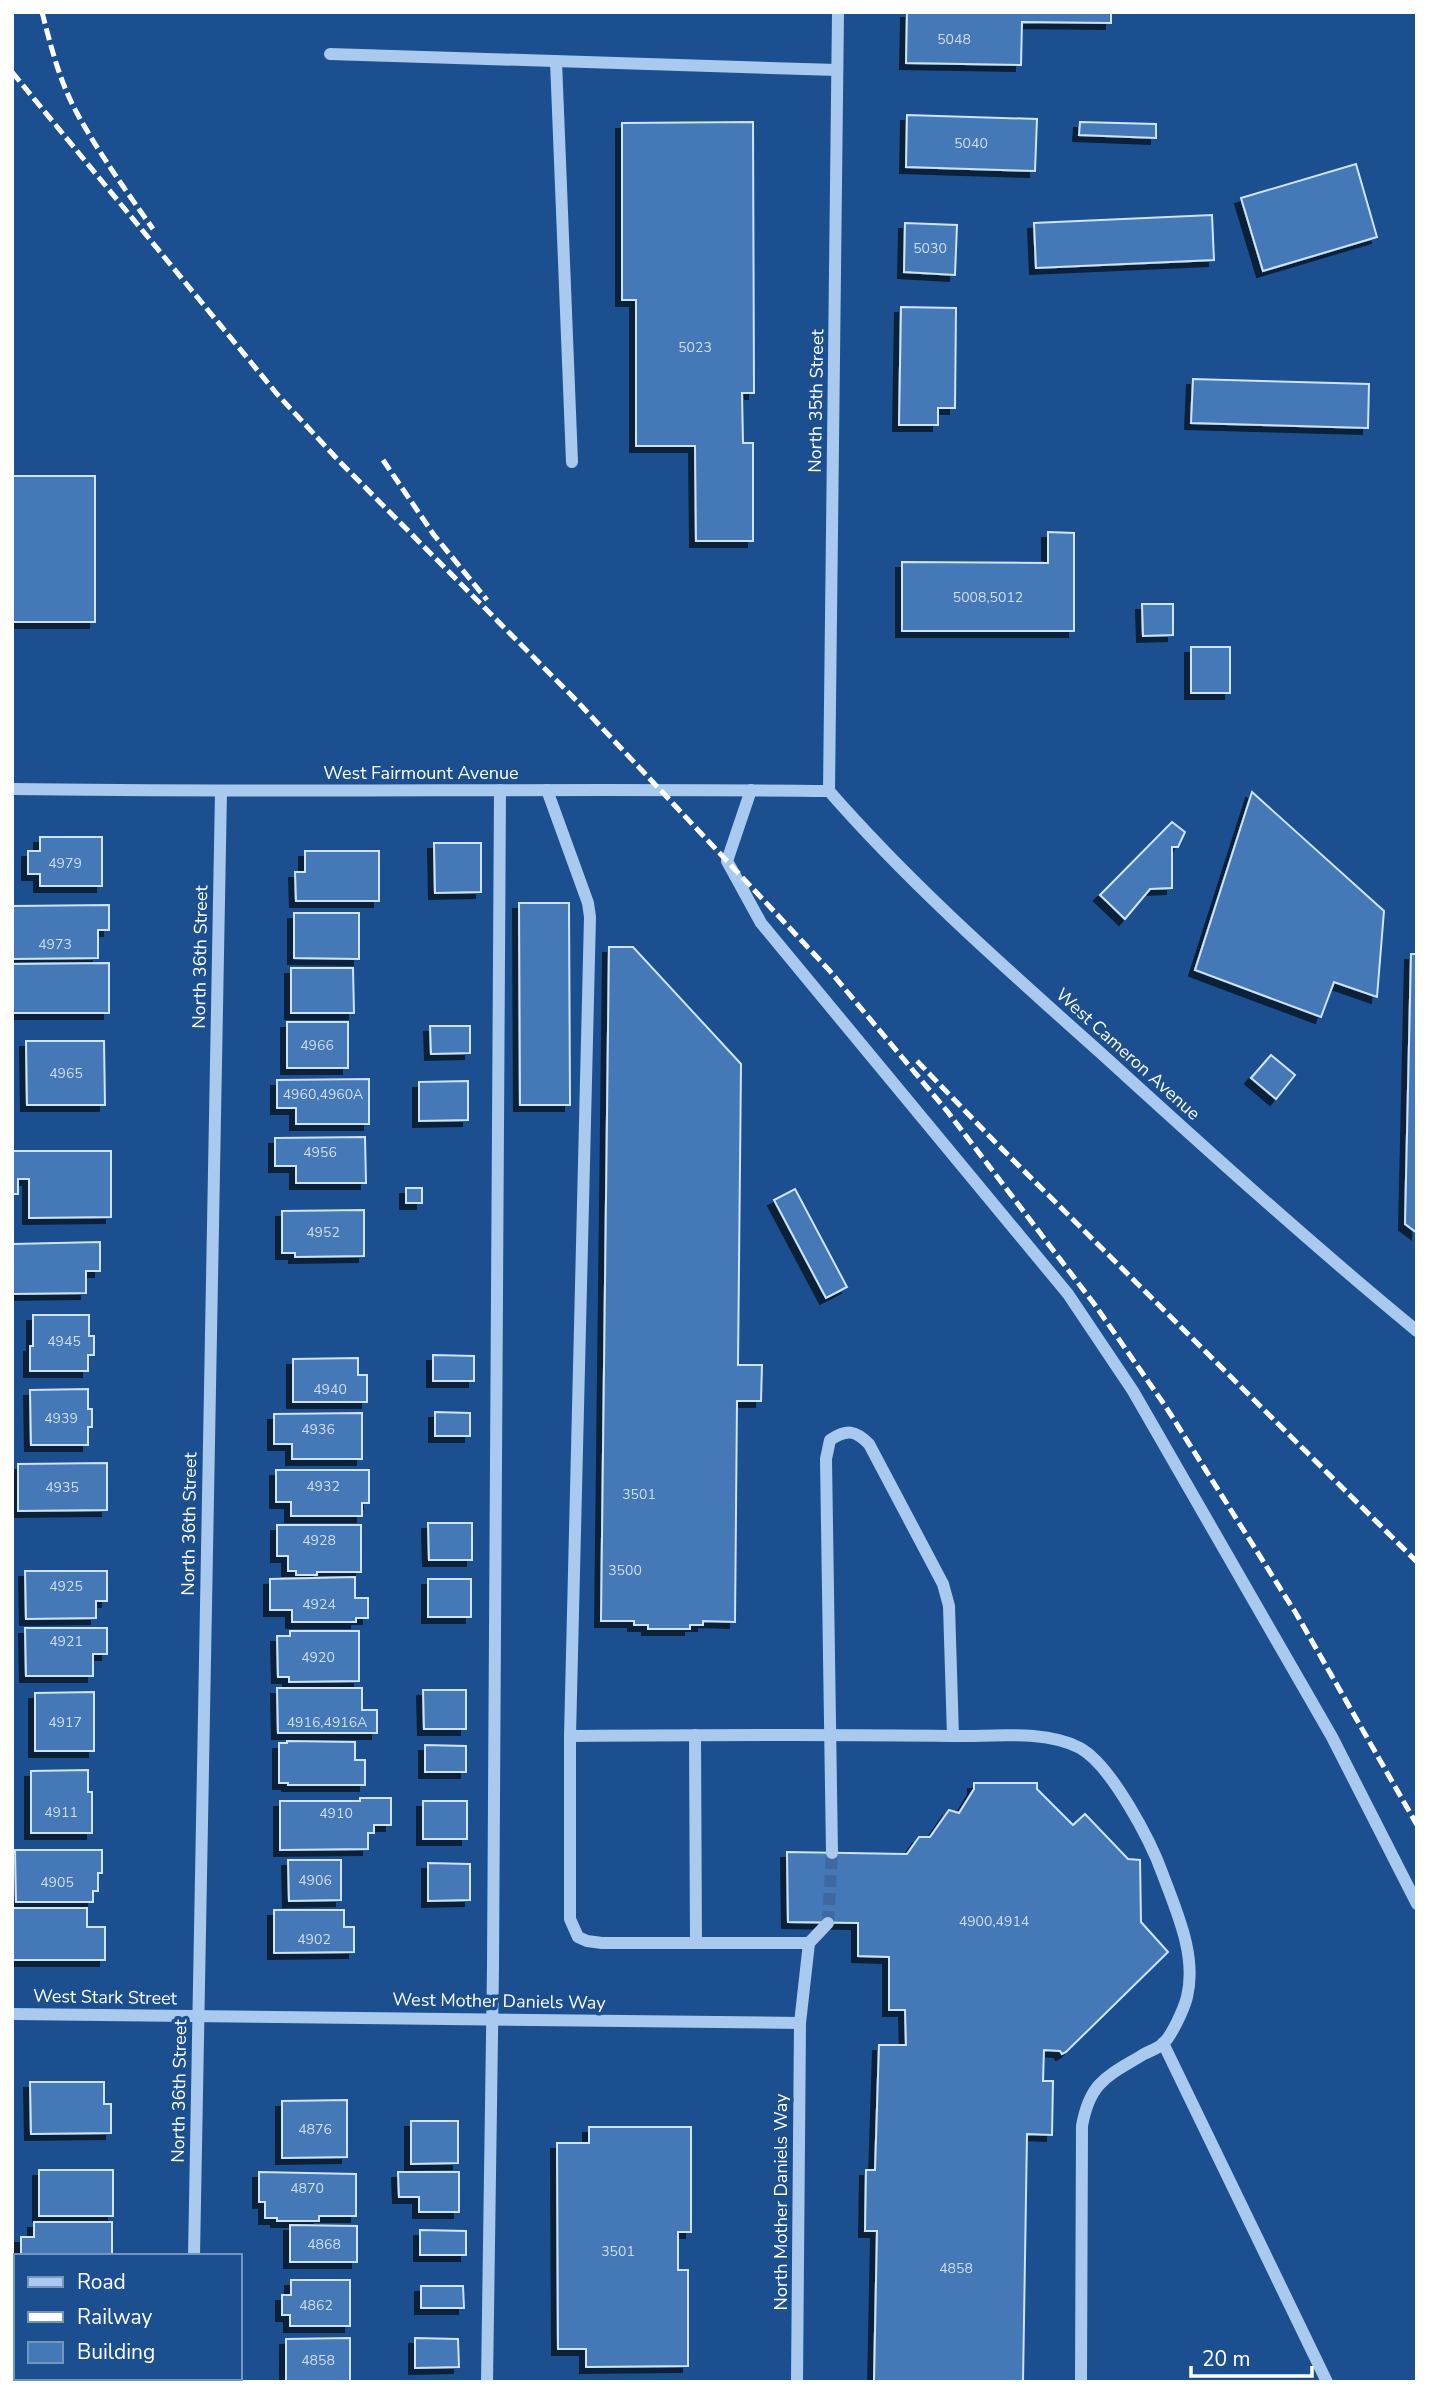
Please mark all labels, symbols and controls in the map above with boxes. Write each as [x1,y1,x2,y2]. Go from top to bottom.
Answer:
house number: 5048 [937,30,971,49]
house number: 5040 [954,134,988,153]
house number: 5030 [913,239,947,258]
street label: North 35th Street [803,328,829,473]
house number: 5023 [678,338,712,357]
house number: 5008,5012 [953,588,1023,607]
street label: West Fairmount Avenue [323,761,519,785]
house number: 4979 [48,854,82,873]
street label: North 36th Street [187,884,213,1029]
house number: 4973 [38,935,72,954]
street label: West Cameron Avenue [1051,983,1205,1125]
house number: 4966 [300,1036,334,1055]
house number: 4965 [49,1064,83,1083]
house number: 4960,4960A [283,1085,363,1104]
house number: 4956 [303,1143,337,1162]
house number: 4952 [306,1223,340,1242]
house number: 4945 [47,1332,81,1351]
house number: 4940 [313,1380,347,1399]
house number: 4939 [44,1409,78,1428]
house number: 4936 [301,1420,335,1439]
street label: North 36th Street [176,1451,202,1596]
house number: 4932 [306,1477,340,1496]
house number: 4935 [45,1478,79,1497]
house number: 3501 [622,1485,656,1504]
house number: 4928 [302,1531,336,1550]
house number: 3500 [608,1561,642,1580]
house number: 4925 [49,1577,83,1596]
house number: 4924 [302,1595,336,1614]
house number: 4921 [49,1632,83,1651]
house number: 4920 [301,1648,335,1667]
house number: 4917 [48,1713,82,1732]
house number: 4916,4916A [287,1713,367,1732]
house number: 4911 [44,1803,78,1822]
house number: 4910 [319,1804,353,1823]
house number: 4906 [298,1871,332,1890]
house number: 4905 [40,1873,74,1892]
house number: 4900,4914 [959,1912,1029,1931]
house number: 4902 [297,1930,331,1949]
street label: West Stark Street [33,1984,178,2010]
street label: West Mother Daniels Way [392,1987,607,2015]
street label: North 36th Street [166,2018,192,2163]
street label: North Mother Daniels Way [769,2093,793,2310]
house number: 4876 [298,2120,332,2139]
house number: 4870 [290,2179,324,2198]
house number: 4868 [307,2235,341,2254]
house number: 3501 [601,2242,635,2261]
legend [14,2254,242,2380]
house number: 4858 [939,2259,973,2278]
text: Road [77,2268,126,2296]
house number: 4862 [299,2296,333,2315]
text: Railway [77,2303,152,2331]
scale bar [1191,2334,1312,2378]
text: Building [77,2338,155,2366]
text: 20 m [1202,2345,1251,2373]
house number: 4858 [301,2351,335,2370]

